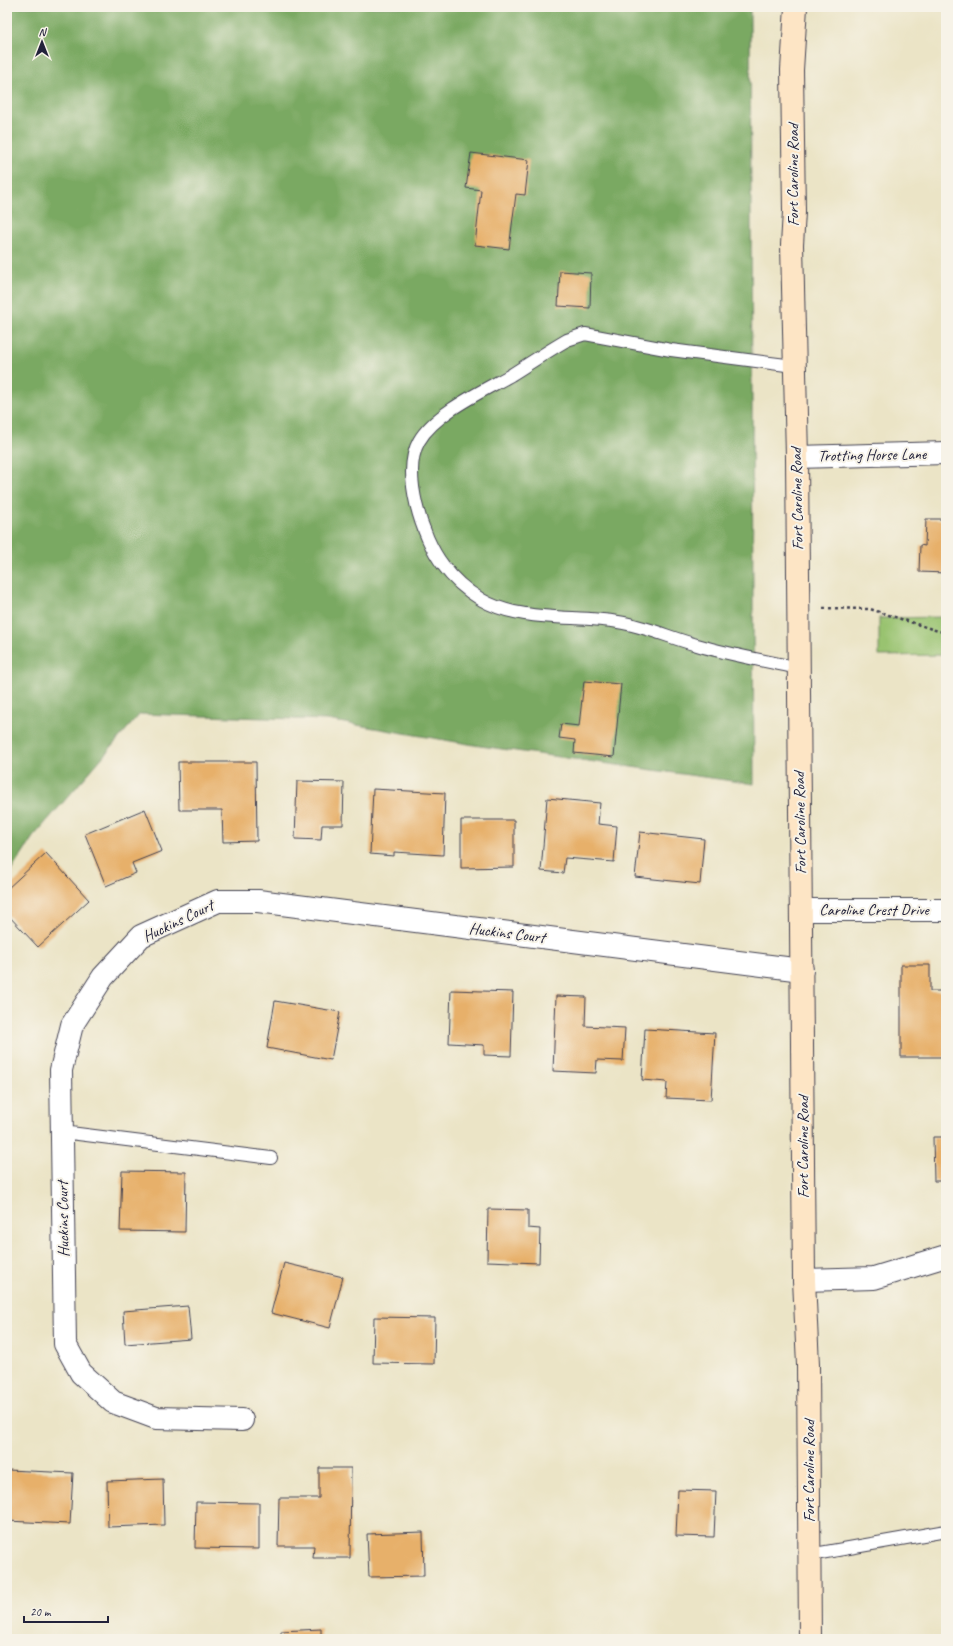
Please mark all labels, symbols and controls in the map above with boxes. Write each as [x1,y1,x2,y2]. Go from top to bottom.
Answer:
north arrow [22,22,62,62]
text: N [39,25,48,39]
street label: Fort Caroline Road [783,121,803,226]
street label: Trotting Horse Lane [818,444,928,466]
street label: Fort Caroline Road [786,445,808,550]
street label: Fort Caroline Road [789,769,811,874]
street label: Huckins Court [139,894,219,947]
street label: Caroline Crest Drive [819,900,931,920]
street label: Huckins Court [468,918,549,948]
street label: Fort Caroline Road [793,1093,813,1198]
street label: Huckins Court [52,1178,74,1257]
street label: Fort Caroline Road [799,1417,819,1522]
scale bar [24,1598,108,1624]
text: 20 m [30,1604,52,1620]

